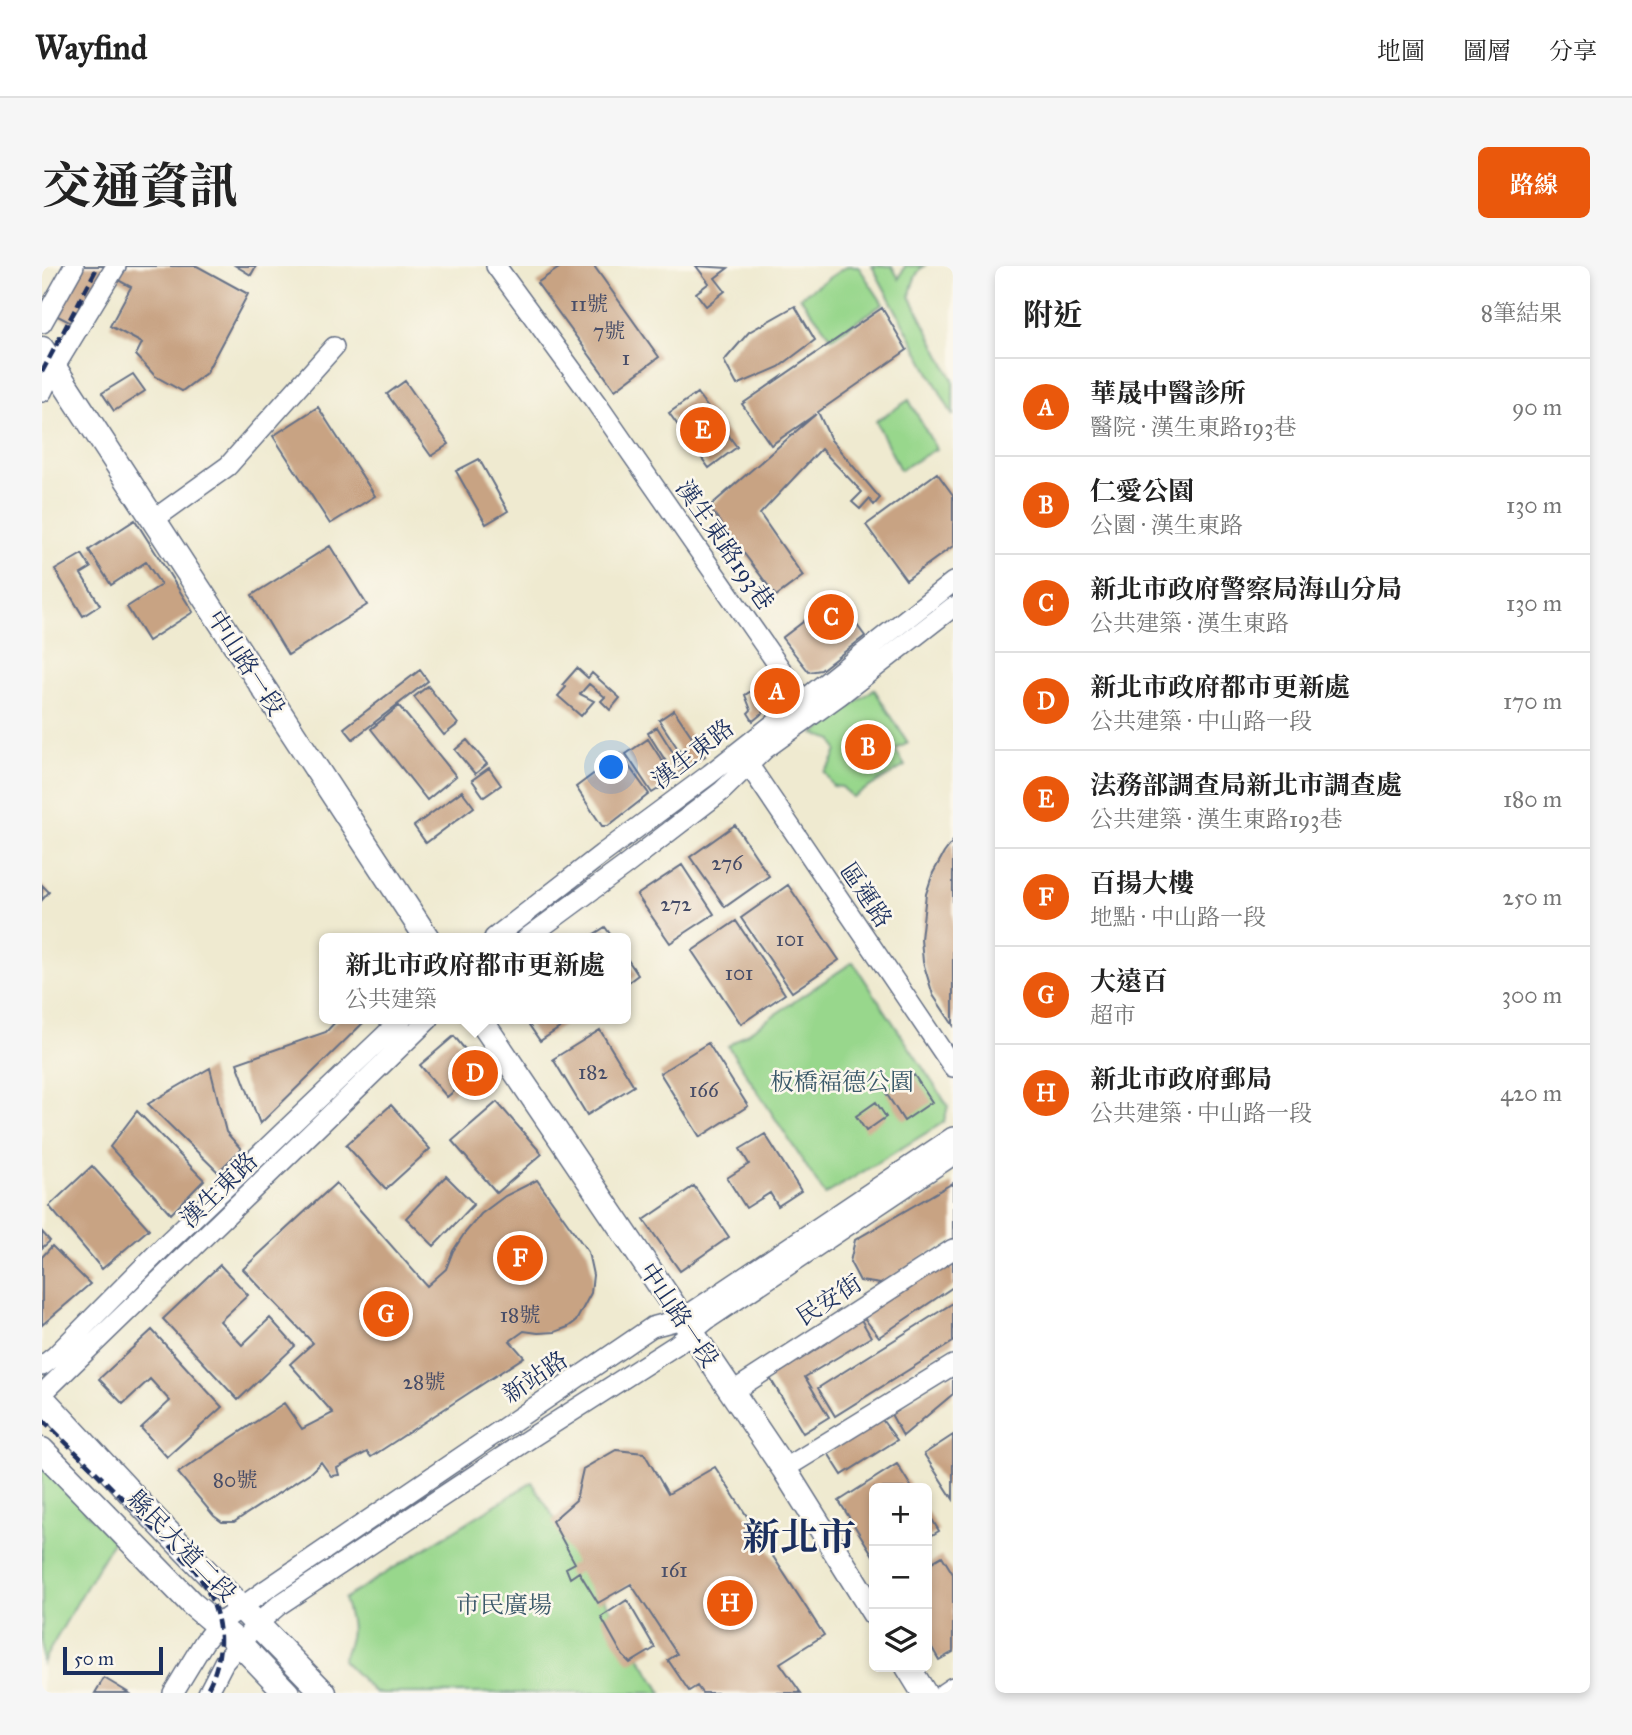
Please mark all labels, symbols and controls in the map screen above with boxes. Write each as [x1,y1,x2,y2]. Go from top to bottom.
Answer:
text: Wayfind [35,28,147,68]
text: 地圖 [1377,36,1425,66]
text: 圖層 [1463,36,1511,66]
text: 分享 [1549,36,1597,66]
button: 路線 [1478,147,1590,218]
text: 交通資訊 [42,157,238,216]
house number: 11號 [570,291,608,317]
text: 附近 [1023,297,1083,333]
text: 8筆結果 [1481,299,1562,327]
house number: 7號 [593,318,625,344]
house number: 1 [622,345,630,371]
text: 華晟中醫診所 [1090,377,1246,409]
text: A [1038,393,1054,421]
text: 90 m [1512,393,1562,421]
pin: E [680,404,726,456]
text: 醫院 · 漢生東路193巷 [1090,413,1296,441]
street label: 漢生東路193巷 [669,474,781,616]
text: 仁愛公園 [1090,475,1194,507]
text: B [1038,491,1054,519]
text: 130 m [1506,491,1562,519]
text: 公園 · 漢生東路 [1090,511,1243,539]
text: 新北市政府警察局海山分局 [1090,573,1402,605]
text: C [1038,589,1054,617]
text: 130 m [1506,589,1562,617]
pin: C [808,591,854,643]
street label: 中山路一段 [201,605,291,721]
text: 公共建築 · 漢生東路 [1090,609,1289,637]
pin: A [754,665,800,717]
text: 新北市政府都市更新處 [1090,671,1350,703]
text: D [1037,687,1055,715]
text: 170 m [1503,687,1562,715]
text: 公共建築 · 中山路一段 [1090,707,1312,735]
street label: 漢生東路 [646,713,740,795]
pin: B [845,721,891,773]
your location [594,750,628,784]
text: 法務部調查局新北市調查處 [1090,769,1402,801]
text: E [1038,785,1054,813]
text: 180 m [1503,785,1562,813]
text: 公共建築 · 漢生東路193巷 [1090,805,1342,833]
house number: 276 [711,850,744,876]
street label: 區運路 [833,857,899,933]
text: 百揚大樓 [1090,867,1194,899]
text: F [1038,883,1054,911]
text: 250 m [1502,883,1562,911]
house number: 272 [660,891,692,917]
text: 地點 · 中山路一段 [1090,903,1266,931]
house number: 101 [776,926,804,952]
popup [319,933,631,1024]
text: 新北市政府都市更新處 [345,949,605,981]
house number: 101 [725,960,753,986]
text: 大遠百 [1090,965,1168,997]
text: G [1038,981,1054,1009]
text: 300 m [1502,981,1562,1009]
text: 公共建築 [345,985,437,1013]
text: 超市 [1090,1001,1136,1029]
pin: D [452,1047,498,1099]
house number: 182 [578,1059,609,1085]
text: 新北市政府郵局 [1090,1063,1272,1095]
park label: 板橋福德公園 [770,1067,914,1097]
house number: 166 [689,1077,720,1103]
text: H [1036,1079,1056,1107]
text: 420 m [1500,1079,1562,1107]
text: 公共建築 · 中山路一段 [1090,1099,1312,1127]
street label: 漢生東路 [174,1146,264,1234]
pin: F [497,1232,543,1284]
street label: 中山路一段 [633,1257,725,1373]
street label: 民安街 [791,1268,867,1332]
pin: G [363,1288,409,1340]
house number: 18號 [500,1302,540,1328]
street label: 新站路 [497,1344,573,1410]
house number: 28號 [403,1369,445,1395]
house number: 80號 [213,1467,257,1493]
map controls [869,1483,932,1672]
button: + [869,1483,932,1546]
street label: 縣民大道二段 [121,1484,243,1608]
district label: 新北市 [742,1514,856,1560]
button: − [869,1546,932,1609]
house number: 161 [660,1557,688,1583]
pin: H [707,1577,753,1629]
park label: 市民廣場 [456,1590,552,1620]
button: layers [869,1609,932,1672]
scale bar [63,1644,163,1676]
text: 50 m [74,1647,114,1670]

